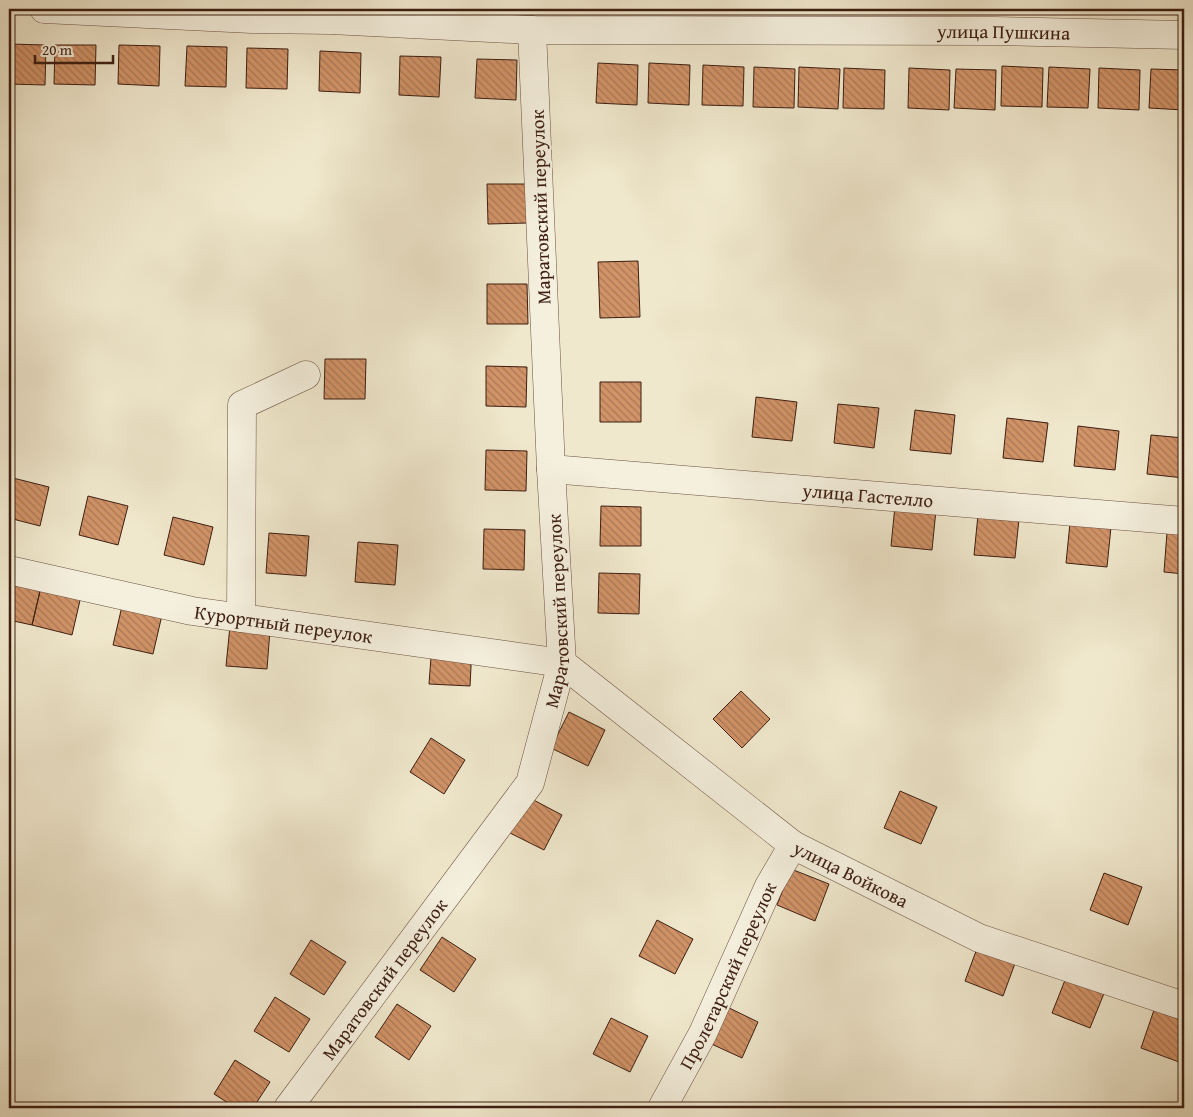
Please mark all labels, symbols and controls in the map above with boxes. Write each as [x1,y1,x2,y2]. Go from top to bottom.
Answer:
street label: улица Пушкина [936,17,1070,47]
scale bar [35,32,112,64]
text: 20 m [42,39,73,60]
street label: Маратовский переулок [523,109,557,305]
street label: улица Гастелло [801,476,934,514]
street label: Маратовский переулок [537,513,576,711]
street label: Курортный переулок [193,598,374,650]
street label: улица Войкова [788,833,913,914]
street label: Пролетарский переулок [672,877,783,1074]
street label: Маратовский переулок [315,892,454,1066]

